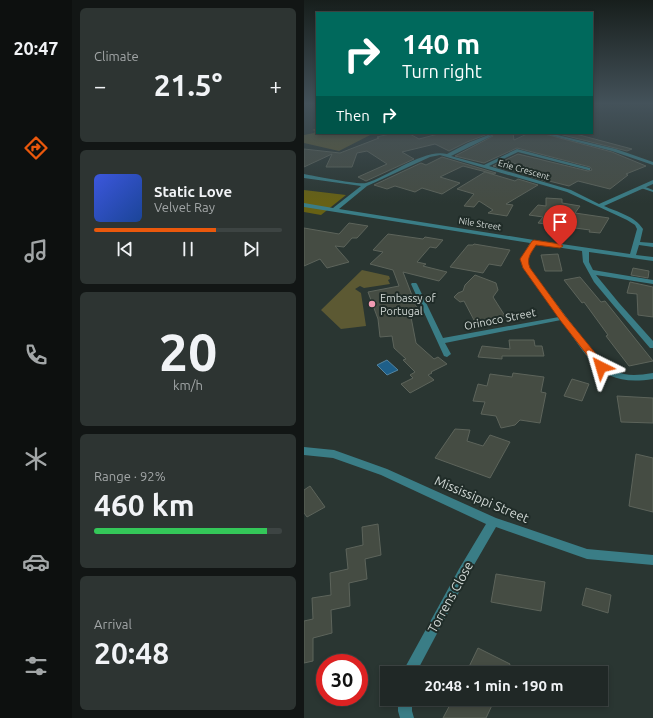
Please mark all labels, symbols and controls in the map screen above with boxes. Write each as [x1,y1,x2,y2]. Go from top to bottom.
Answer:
icon: right [336,28,388,80]
text: 140 m [402,28,480,59]
text: 20:47 [13,38,59,58]
text: Climate [94,49,139,63]
text: Turn right [402,61,482,81]
text: 21.5° [154,68,222,102]
text: − [94,73,106,98]
text: + [270,73,282,98]
icon: right [378,104,400,126]
text: Then [336,107,370,124]
icon: directions [22,134,50,162]
street label: Erie Crescent [497,158,551,182]
text: Static Love [154,183,232,200]
text: Velvet Ray [154,200,215,214]
pin [543,205,577,246]
icon: arrive [549,211,571,233]
street label: Nile Street [458,216,503,232]
icon: music [22,237,50,265]
icon: previous [114,238,136,260]
icon: pause [177,238,199,260]
icon: next [240,238,262,260]
place label: Embassy of Portugal [380,292,437,317]
marker: Embassy of Portugal [367,299,377,309]
street label: Orinoco Street [463,306,538,332]
text: 20 [159,323,217,381]
icon: phone [22,341,50,369]
position arrow [580,346,622,388]
text: km/h [173,378,203,392]
icon: climate [22,445,50,473]
text: Range · 92% [94,469,166,483]
street label: Mississippi Street [433,473,531,525]
text: 460 km [94,488,195,522]
icon: car [22,548,50,576]
street label: Torrens Close [425,559,475,635]
text: Arrival [94,617,132,631]
text: 20:48 [94,636,169,670]
icon: filters [22,652,50,680]
speed limit sign: 30 [316,654,368,706]
text: 20:48 · 1 min · 190 m [425,677,563,694]

